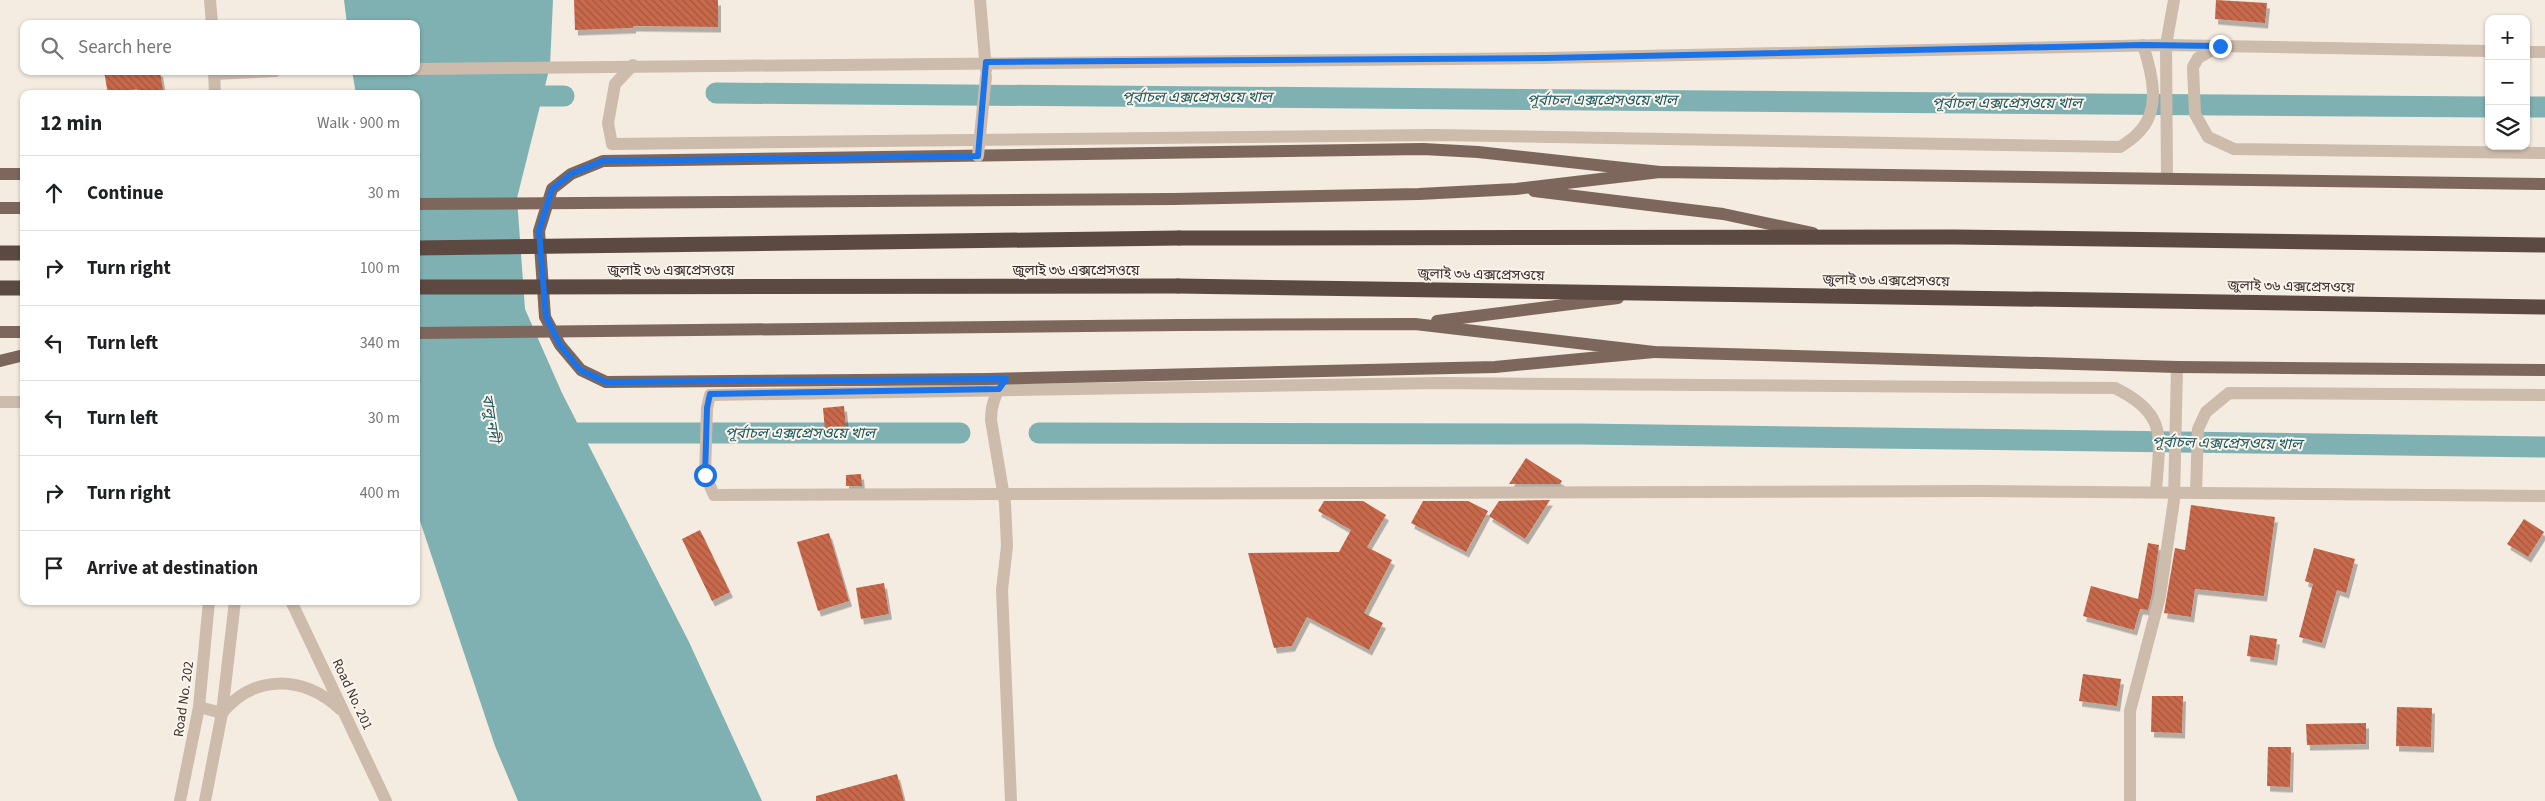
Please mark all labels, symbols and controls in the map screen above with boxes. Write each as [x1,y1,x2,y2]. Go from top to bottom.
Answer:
map controls [2485,15,2530,150]
button: + [2485,15,2530,60]
search box [20,20,420,75]
icon: search [38,34,66,62]
text: Search here [78,34,172,61]
route end [2209,35,2232,58]
button: − [2485,60,2530,105]
water label: পূর্বাচল এক্সপ্রেসওয়ে খাল [1122,87,1275,108]
water label: পূর্বাচল এক্সপ্রেসওয়ে খাল [1527,90,1680,111]
water label: পূর্বাচল এক্সপ্রেসওয়ে খাল [1932,93,2085,114]
button: layers [2485,105,2530,150]
text: 12 min [40,108,102,138]
text: Walk · 900 m [317,112,400,134]
icon: ahead [40,179,68,207]
text: Continue [87,180,164,207]
text: 30 m [368,182,400,204]
icon: right [40,254,68,282]
text: Turn right [87,255,171,282]
text: 100 m [360,257,400,279]
street label: জুলাই ৩৬ এক্সপ্রেসওয়ে [606,261,735,281]
street label: জুলাই ৩৬ এক্সপ্রেসওয়ে [1011,261,1140,281]
street label: জুলাই ৩৬ এক্সপ্রেসওয়ে [1416,264,1545,286]
street label: জুলাই ৩৬ এক্সপ্রেসওয়ে [1821,270,1950,292]
street label: জুলাই ৩৬ এক্সপ্রেসওয়ে [2226,276,2355,298]
icon: left [40,329,68,357]
text: Turn left [87,330,158,357]
text: 340 m [360,332,400,354]
water label: বালু নদী [476,393,505,446]
icon: left [40,404,68,432]
text: Turn left [87,405,158,432]
text: 30 m [368,407,400,429]
water label: পূর্বাচল এক্সপ্রেসওয়ে খাল [725,423,878,444]
water label: পূর্বাচল এক্সপ্রেসওয়ে খাল [2152,432,2305,455]
route start [694,464,717,487]
icon: right [40,479,68,507]
text: Turn right [87,480,171,507]
text: 400 m [360,482,400,504]
icon: arrive [40,554,68,582]
text: Arrive at destination [87,555,258,582]
street label: Road No. 201 [327,656,377,733]
street label: Road No. 202 [169,660,199,738]

